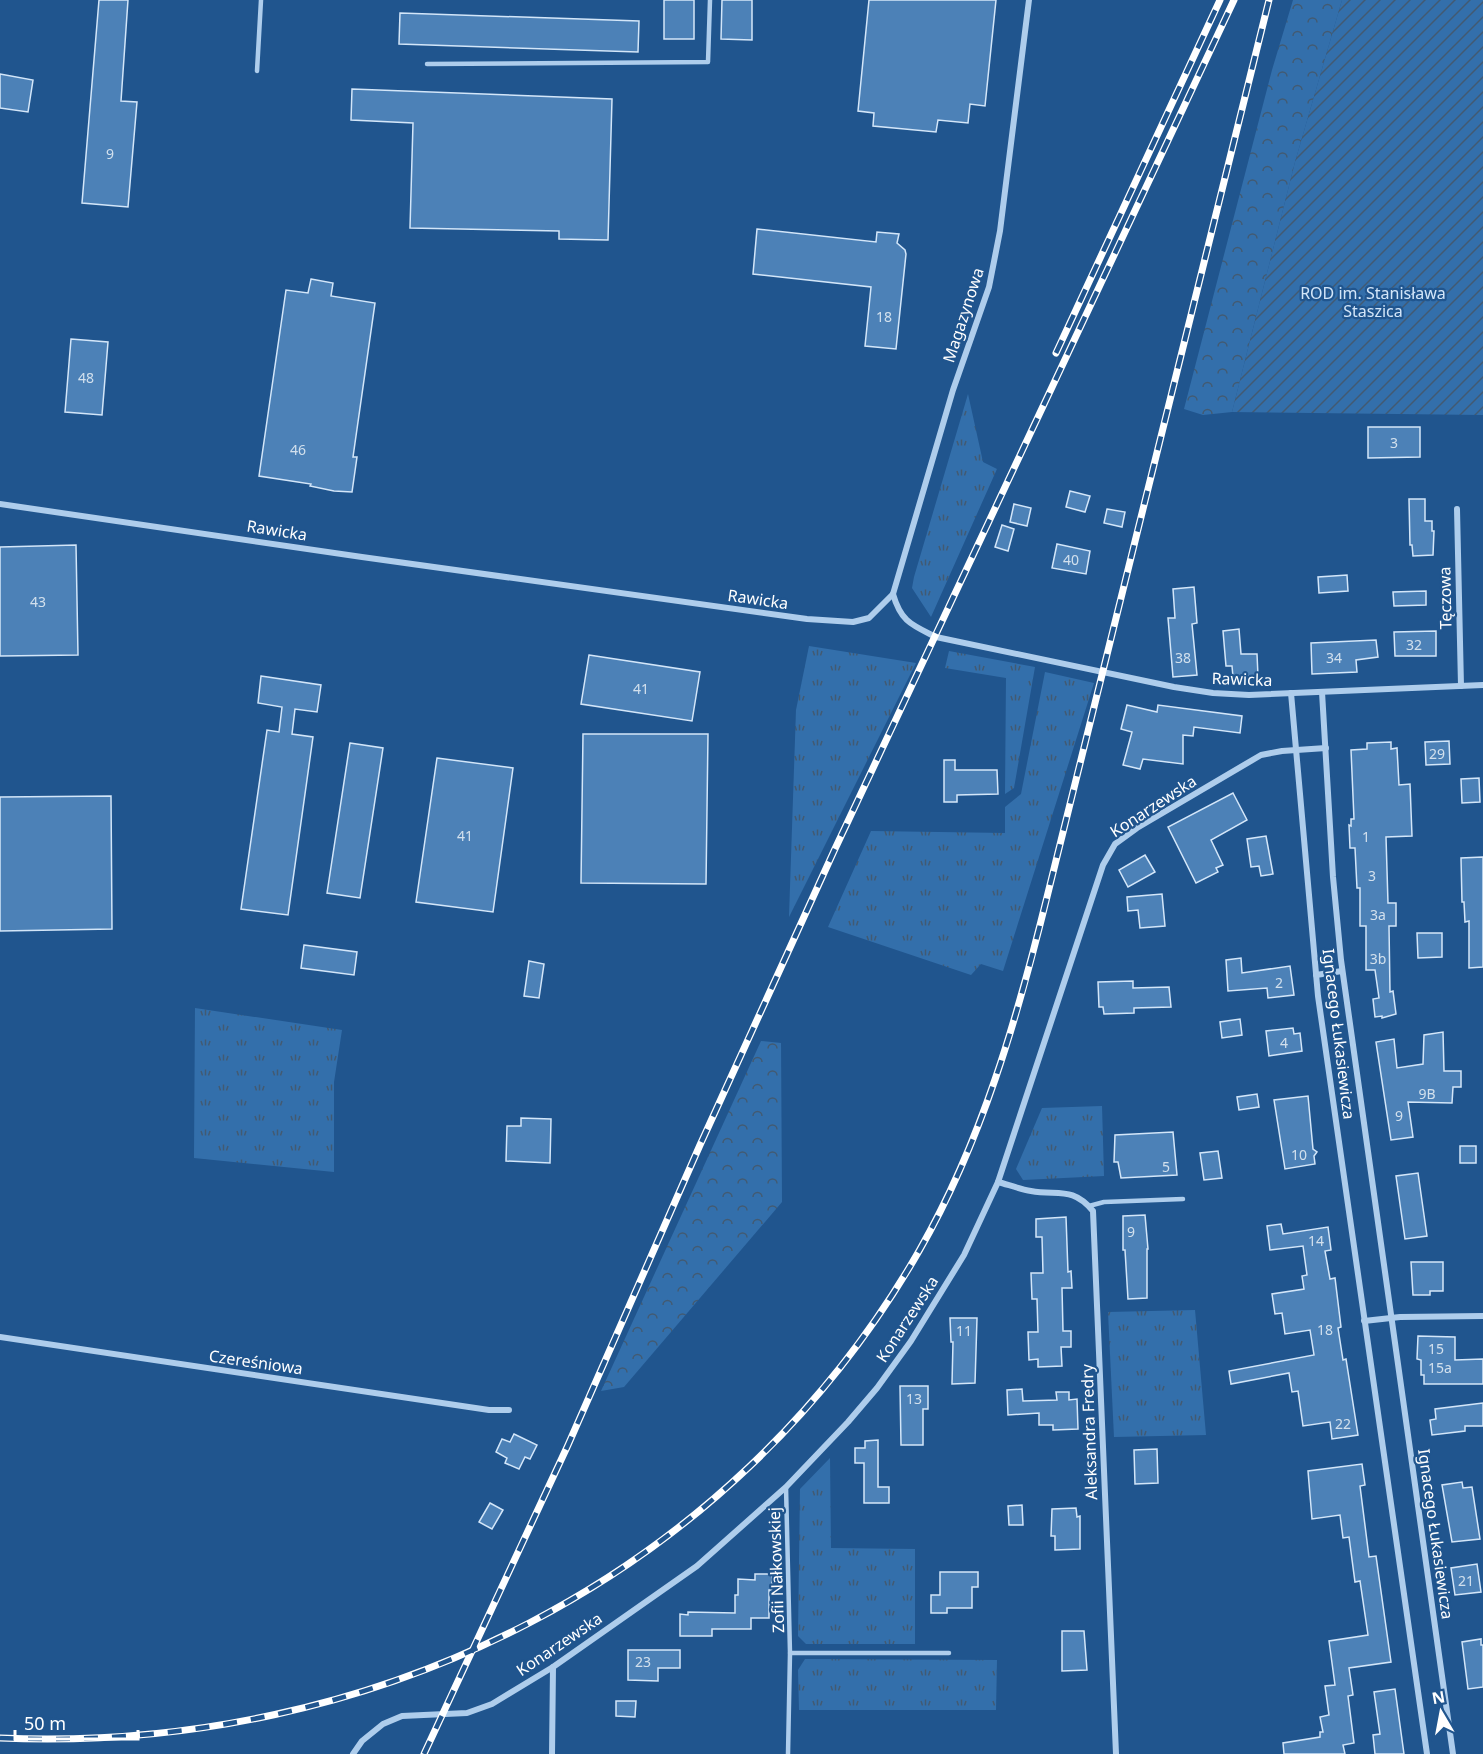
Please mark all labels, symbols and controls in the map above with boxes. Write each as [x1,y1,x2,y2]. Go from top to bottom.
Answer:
house number: 9 [106,144,114,163]
street label: Magazynowa [937,265,989,365]
park label: ROD im. Stanisława Staszica [1300,282,1446,322]
house number: 18 [876,307,892,326]
house number: 48 [78,368,94,387]
house number: 3 [1390,433,1398,452]
house number: 46 [290,440,306,459]
street label: Rawicka [245,514,309,546]
house number: 40 [1063,550,1079,569]
street label: Tęczowa [1433,566,1457,630]
street label: Rawicka [726,584,790,614]
house number: 43 [30,592,46,611]
house number: 32 [1406,635,1422,654]
house number: 38 [1175,648,1191,667]
house number: 34 [1326,648,1342,667]
street label: Rawicka [1211,667,1273,691]
house number: 41 [633,679,649,698]
house number: 29 [1429,744,1445,763]
street label: Konarzewska [1105,770,1201,842]
house number: 41 [457,826,473,845]
house number: 1 [1362,827,1370,846]
house number: 3 [1368,866,1376,885]
house number: 3a [1370,905,1386,924]
street label: Ignacego Łukasiewicza [1318,947,1360,1121]
house number: 3b [1370,949,1386,968]
house number: 2 [1275,973,1283,992]
house number: 4 [1280,1033,1288,1052]
house number: 9B [1418,1084,1436,1103]
house number: 9 [1395,1106,1403,1125]
house number: 10 [1291,1145,1307,1164]
house number: 5 [1162,1157,1170,1176]
house number: 9 [1127,1222,1135,1241]
house number: 14 [1308,1231,1324,1250]
street label: Konarzewska [871,1271,943,1367]
house number: 18 [1317,1320,1333,1339]
house number: 11 [956,1321,972,1340]
house number: 15 [1428,1339,1444,1358]
street label: Czereśniowa [208,1345,304,1379]
house number: 15a [1428,1358,1452,1377]
street label: Aleksandra Fredry [1076,1363,1102,1500]
house number: 13 [906,1389,922,1408]
house number: 22 [1335,1414,1351,1433]
street label: Ignacego Łukasiewicza [1413,1447,1459,1621]
street label: Zofii Nałkowskiej [763,1507,789,1633]
house number: 21 [1458,1571,1474,1590]
street label: Konarzewska [512,1607,606,1681]
house number: 23 [635,1652,651,1671]
north arrow [1411,1682,1471,1742]
text: N [1430,1685,1447,1709]
scale bar [15,1703,138,1741]
text: 50 m [24,1711,66,1735]

